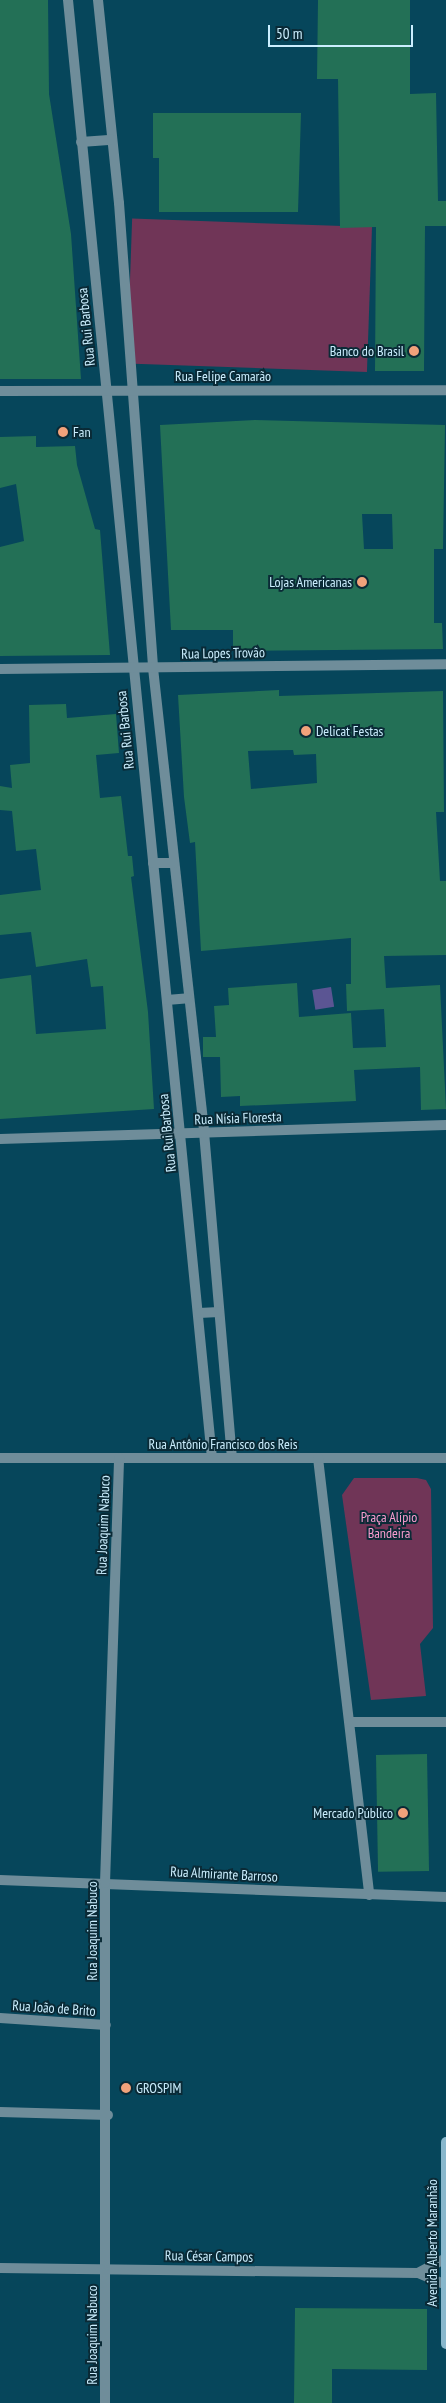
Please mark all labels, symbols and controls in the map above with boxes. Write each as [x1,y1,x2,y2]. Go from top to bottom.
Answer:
scale bar [271,15,416,47]
text: 50 m [276,24,302,43]
street label: Rua Rui Barbosa [74,287,98,367]
place label: Banco do Brasil [330,343,404,359]
marker: Banco do Brasil [408,345,420,357]
street label: Rua Felipe Camarão [175,368,271,384]
place label: Fan [73,424,91,440]
marker: Fan [57,426,69,438]
place label: Lojas Americanas [269,574,352,590]
marker: Lojas Americanas [356,576,368,588]
street label: Rua Lopes Trovão [181,644,265,662]
street label: Rua Rui Barbosa [113,690,137,770]
place label: Delicat Festas [316,723,383,739]
marker: Delicat Festas [300,725,312,737]
street label: Rua Rui Barbosa [155,1093,179,1173]
street label: Rua Nísia Floresta [194,1108,282,1128]
street label: Rua Antônio Francisco dos Reis [148,1436,298,1452]
street label: Rua Joaquim Nabuco [93,1475,113,1575]
park label: Praça Alípio Bandeira [360,1509,418,1541]
place label: Mercado Público [313,1805,393,1821]
marker: Mercado Público [397,1807,409,1819]
street label: Rua Almirante Barroso [170,1863,278,1885]
street label: Rua Joaquim Nabuco [84,1881,100,1981]
street label: Rua João de Brito [12,1997,96,2019]
place label: GROSPIM [136,2080,181,2096]
marker: GROSPIM [120,2082,132,2094]
street label: Avenida Alberto Maranhão [424,2179,440,2307]
street label: Rua César Campos [165,2247,253,2265]
street label: Rua Joaquim Nabuco [84,2285,100,2385]

